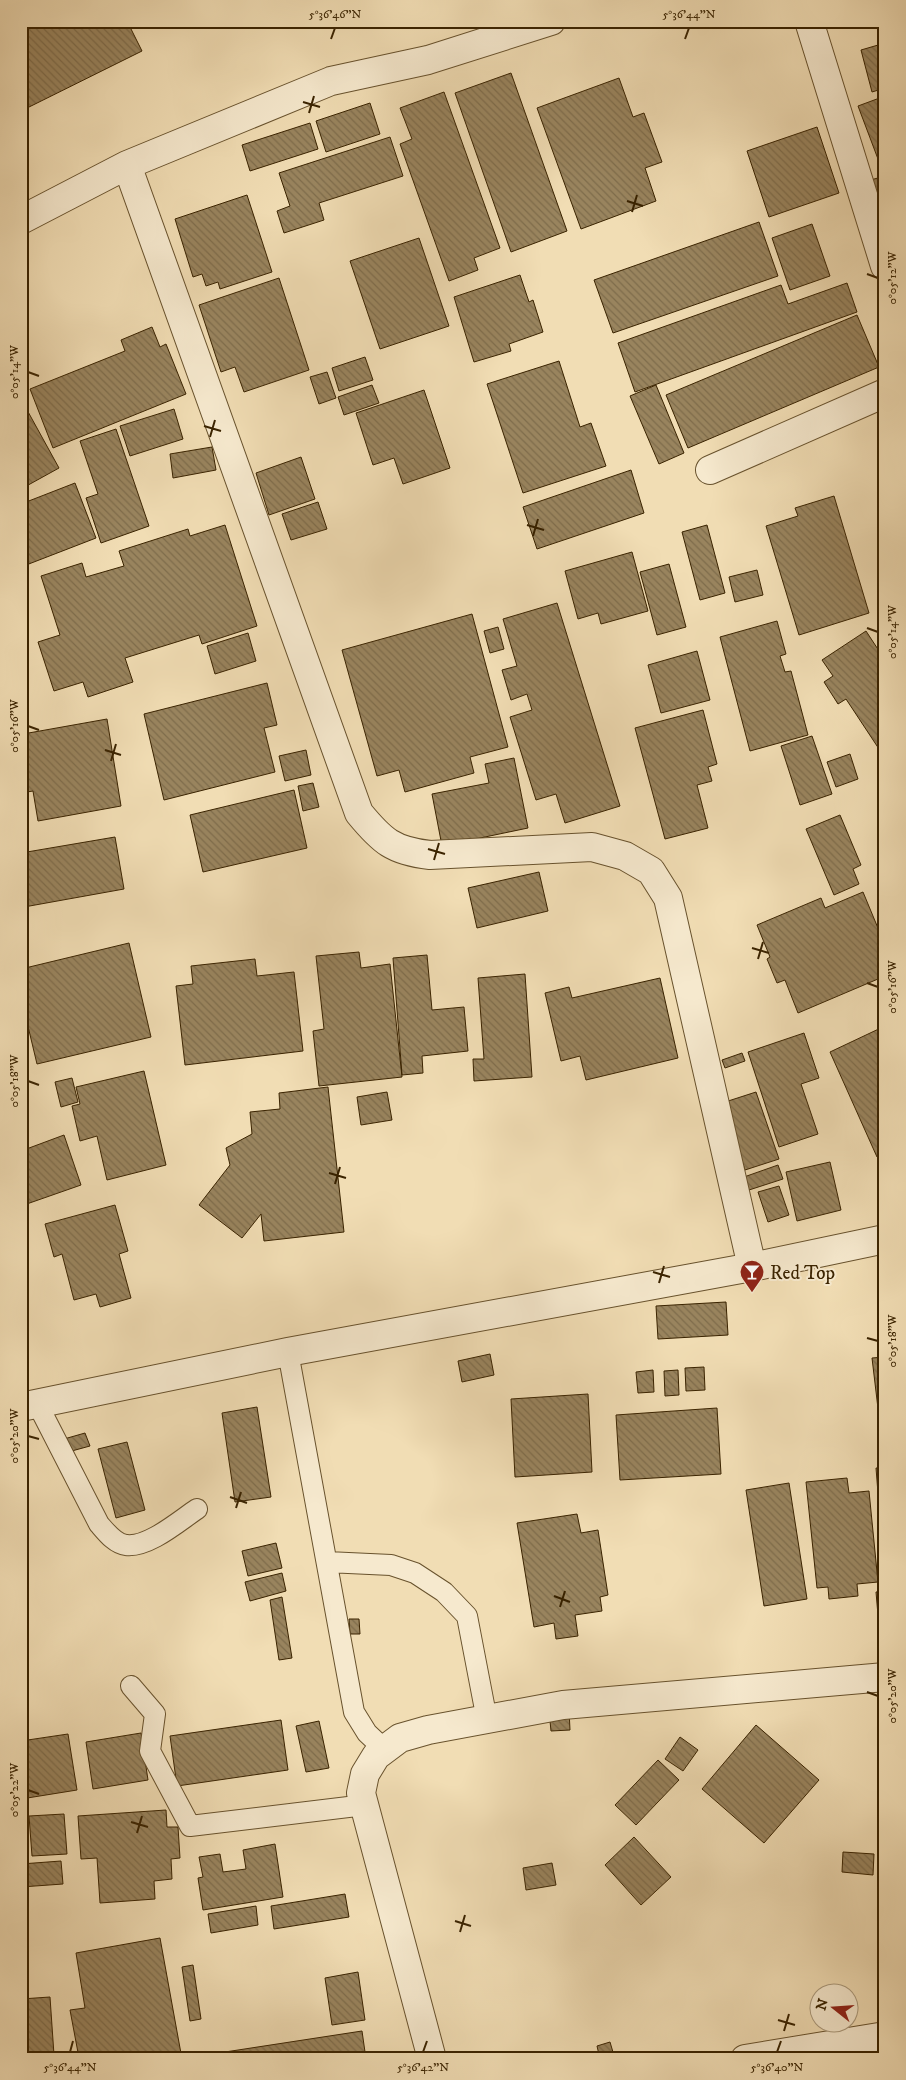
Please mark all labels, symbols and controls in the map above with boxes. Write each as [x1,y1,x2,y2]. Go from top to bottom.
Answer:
text: 5°36'46"N [309,7,361,22]
text: 5°36'44"N [662,7,716,22]
text: 0°05'12"W [885,250,900,305]
text: 0°05'14"W [7,344,22,399]
text: 0°05'14"W [885,604,900,659]
text: 0°05'16"W [7,698,22,753]
text: 0°05'16"W [885,959,900,1014]
text: 0°05'18"W [7,1053,22,1108]
bar icon: Red Top [739,1259,765,1293]
place label: Red Top [770,1262,835,1285]
text: 0°05'18"W [885,1313,900,1368]
text: 0°05'20"W [7,1407,22,1464]
text: 0°05'20"W [885,1667,900,1724]
text: 0°05'22"W [7,1762,22,1817]
north arrow [808,1982,858,2032]
text: N [812,1996,833,2013]
text: 5°36'44"N [43,2060,97,2075]
text: 5°36'42"N [397,2060,449,2075]
text: 5°36'40"N [751,2060,804,2075]

